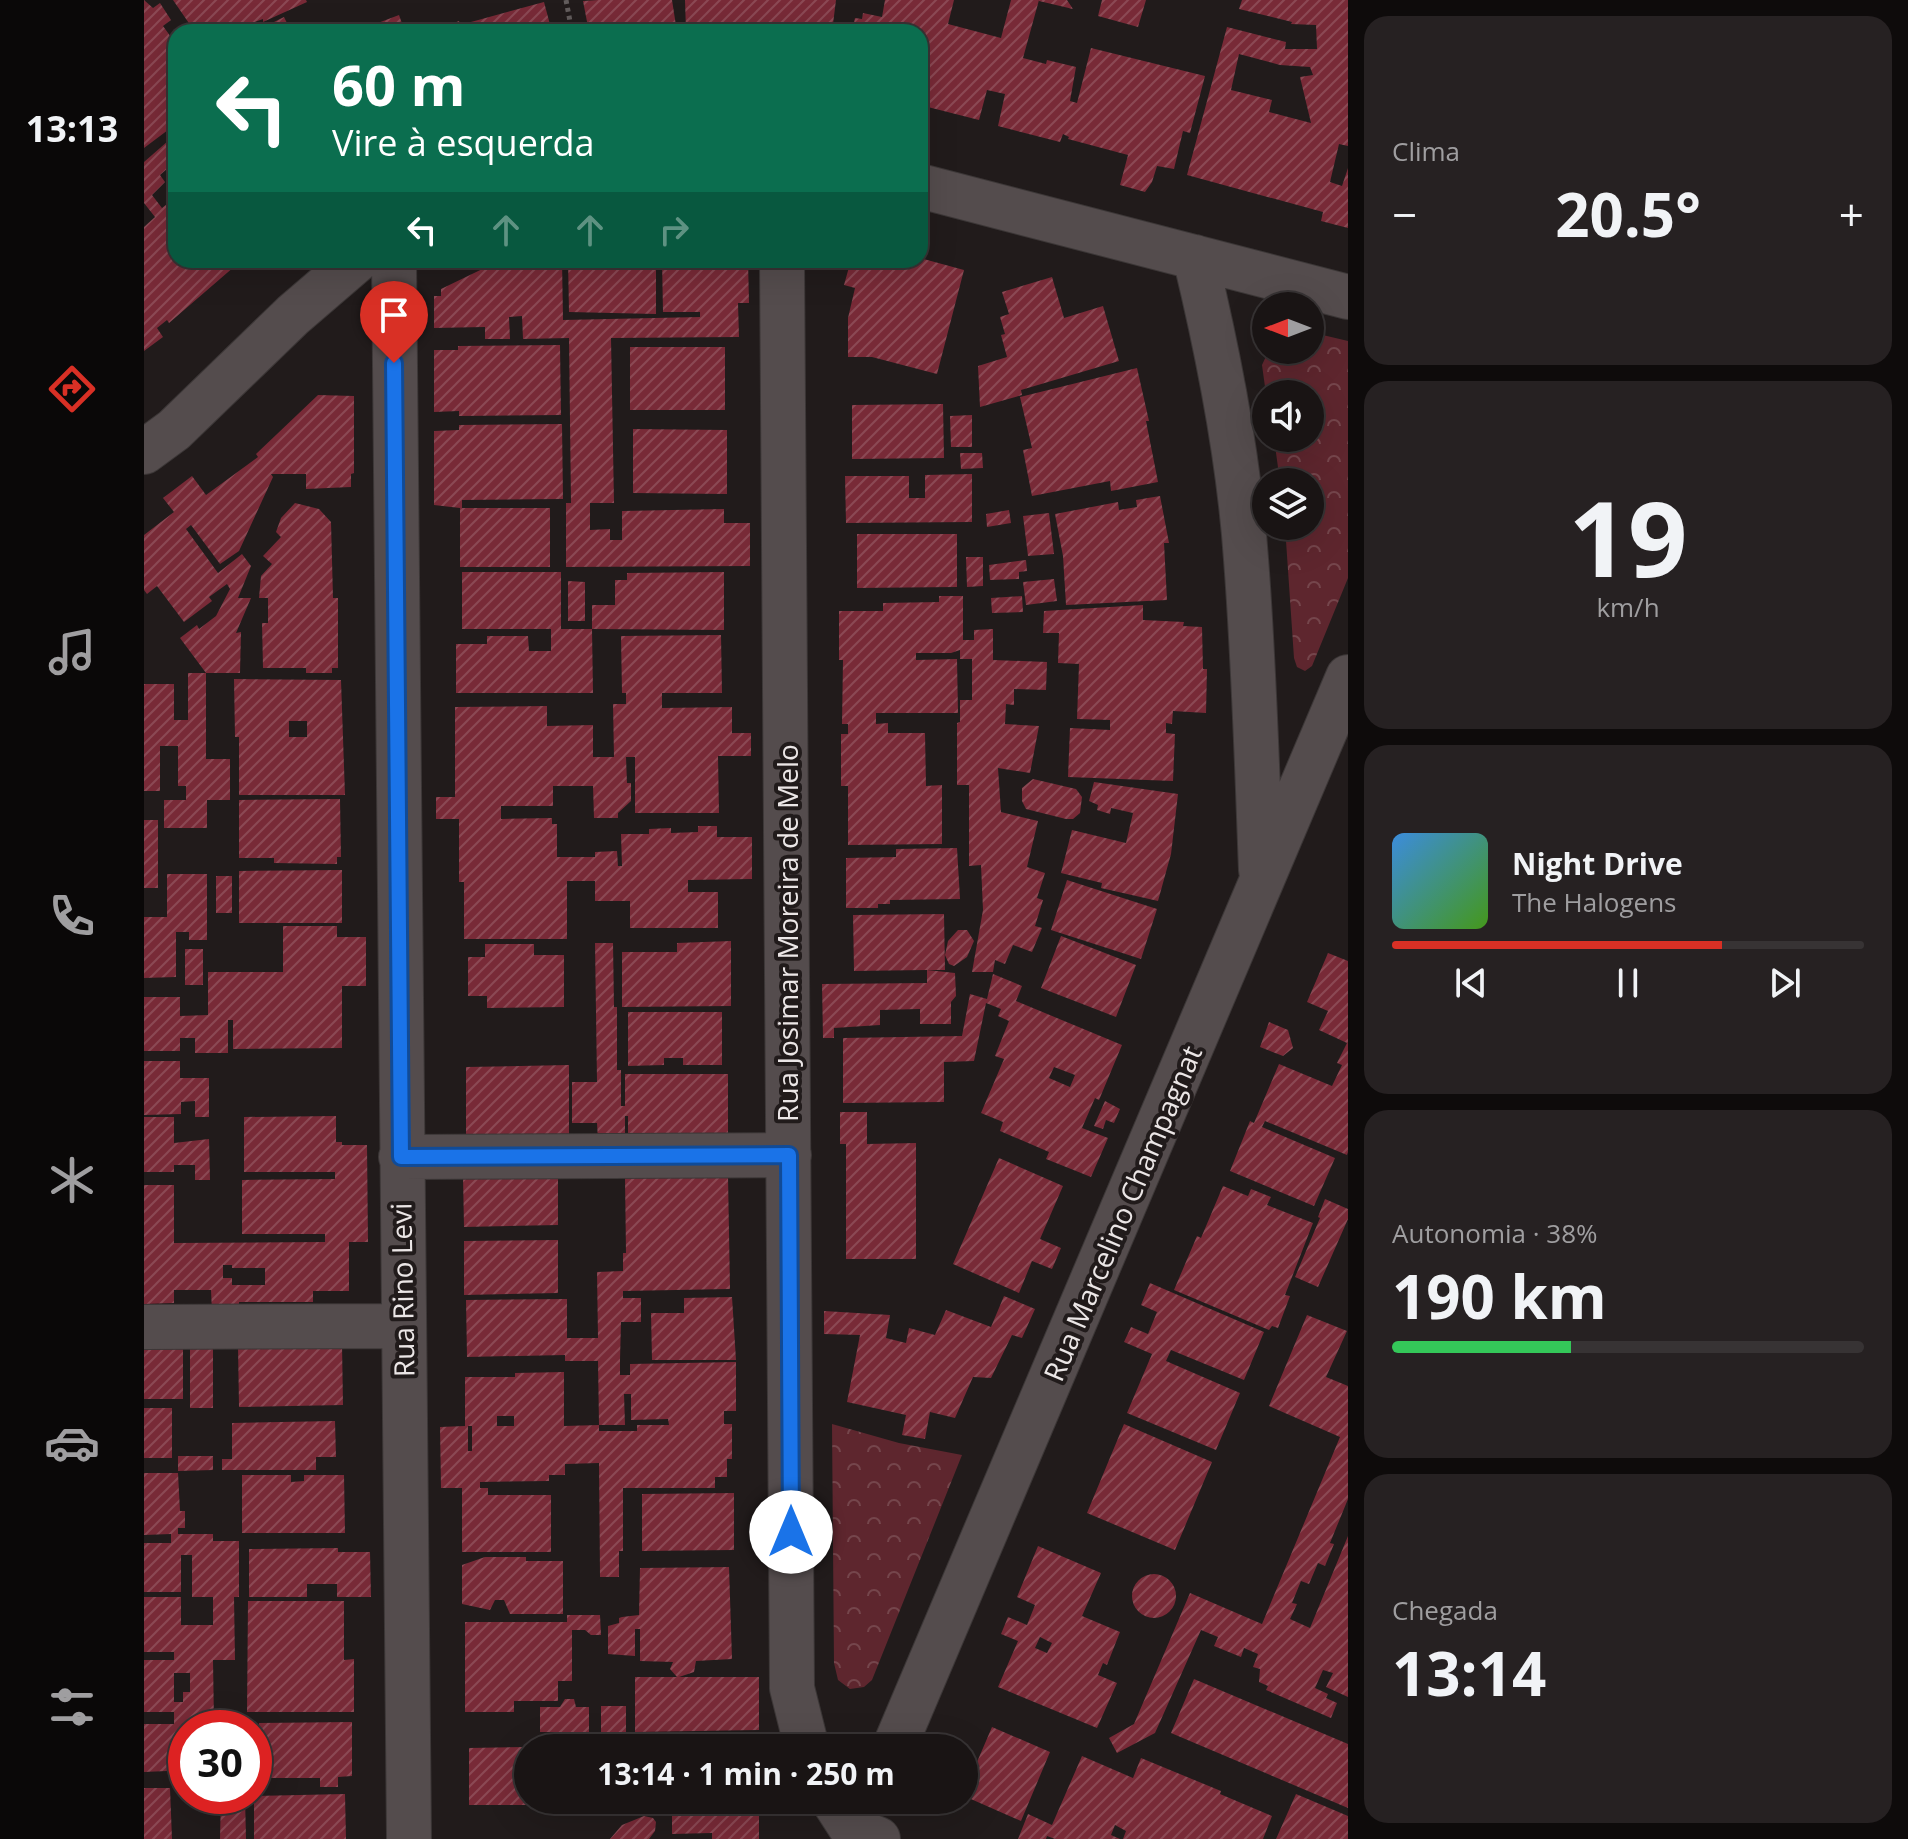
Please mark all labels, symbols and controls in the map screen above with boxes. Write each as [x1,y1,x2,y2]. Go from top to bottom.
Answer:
text: 60 m [332,46,466,122]
icon: left [200,56,304,160]
text: 13:13 [26,104,118,153]
text: Vire à esquerda [332,118,595,167]
text: Clima [1392,133,1460,169]
text: 20.5° [1555,173,1701,255]
text: − [1392,184,1417,244]
text: + [1839,184,1864,244]
icon: left [400,208,444,252]
icon: ahead [484,208,528,252]
icon: ahead [568,208,612,252]
icon: right [652,208,696,252]
pin [360,281,428,363]
north arrow [1252,292,1324,364]
map controls [1252,292,1324,540]
icon: arrive [372,293,416,337]
icon: directions [44,361,100,417]
button: sound [1252,380,1324,452]
text: 19 [1569,466,1687,607]
button: layers [1252,468,1324,540]
text: km/h [1596,589,1660,625]
icon: music [44,624,100,680]
street label: Rua Josimar Moreira de Melo [768,744,806,1122]
text: Night Drive [1512,843,1683,884]
text: The Halogens [1512,884,1677,920]
icon: phone [44,888,100,944]
icon: previous [1449,961,1493,1005]
icon: pause [1606,961,1650,1005]
icon: next [1763,961,1807,1005]
street label: Rua Marcelino Champagnat [1034,1039,1210,1387]
icon: climate [44,1152,100,1208]
street label: Rua Rino Levi [381,1203,423,1377]
text: Autonomia · 38% [1392,1215,1598,1251]
text: 190 km [1392,1255,1607,1337]
icon: car [44,1415,100,1471]
position arrow [749,1490,833,1574]
text: Chegada [1392,1592,1498,1628]
text: 13:14 [1392,1632,1546,1714]
icon: filters [44,1679,100,1735]
speed limit sign: 30 [168,1710,272,1814]
text: 13:14 · 1 min · 250 m [597,1753,895,1794]

